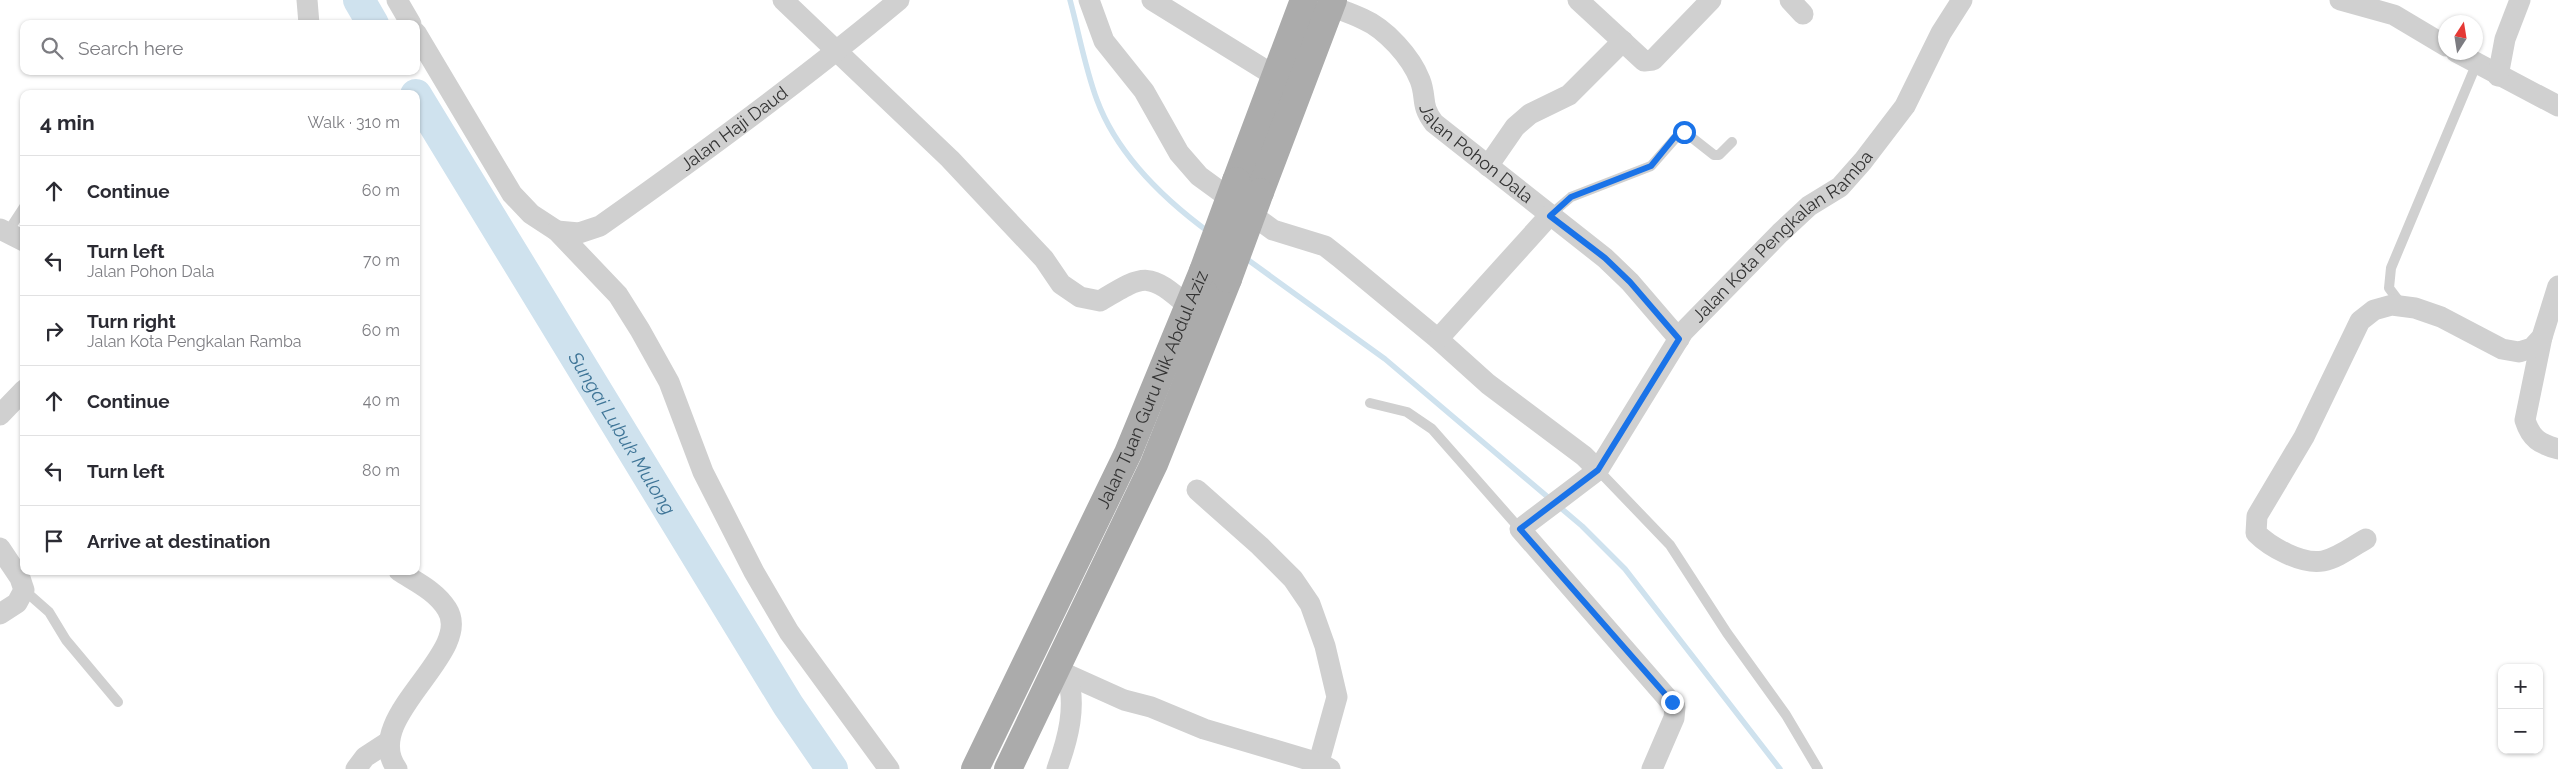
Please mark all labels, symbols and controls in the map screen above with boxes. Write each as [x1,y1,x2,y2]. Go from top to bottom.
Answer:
north arrow [2438,15,2483,60]
search box [20,20,420,75]
icon: search [38,34,66,62]
text: Search here [78,37,184,59]
street label: Jalan Haji Daud [676,82,792,175]
street label: Jalan Pohon Dala [1415,101,1538,207]
text: 4 min [40,110,95,135]
text: Walk · 310 m [307,113,400,132]
route start [1673,121,1696,144]
street label: Jalan Kota Pengkalan Ramba [1688,146,1877,326]
icon: ahead [40,177,68,205]
text: Continue [87,180,170,202]
text: 60 m [362,181,400,200]
text: Turn left [87,240,164,262]
icon: left [40,247,68,275]
text: 70 m [363,251,400,270]
text: Jalan Pohon Dala [87,262,215,281]
street label: Jalan Tuan Guru Nik Abdul Aziz [1092,267,1212,512]
text: Turn right [87,310,176,332]
icon: right [40,317,68,345]
text: 60 m [362,321,400,340]
text: Jalan Kota Pengkalan Ramba [87,332,302,351]
water label: Sungai Lubuk Mulong [564,347,680,518]
icon: ahead [40,387,68,415]
text: Continue [87,390,170,412]
text: 40 m [363,391,400,410]
icon: left [40,457,68,485]
text: Turn left [87,460,164,482]
text: 80 m [362,461,400,480]
icon: arrive [40,527,68,555]
text: Arrive at destination [87,530,271,552]
map controls [2498,664,2543,754]
button: + [2498,664,2543,709]
route end [1661,691,1684,714]
button: − [2498,709,2543,754]

